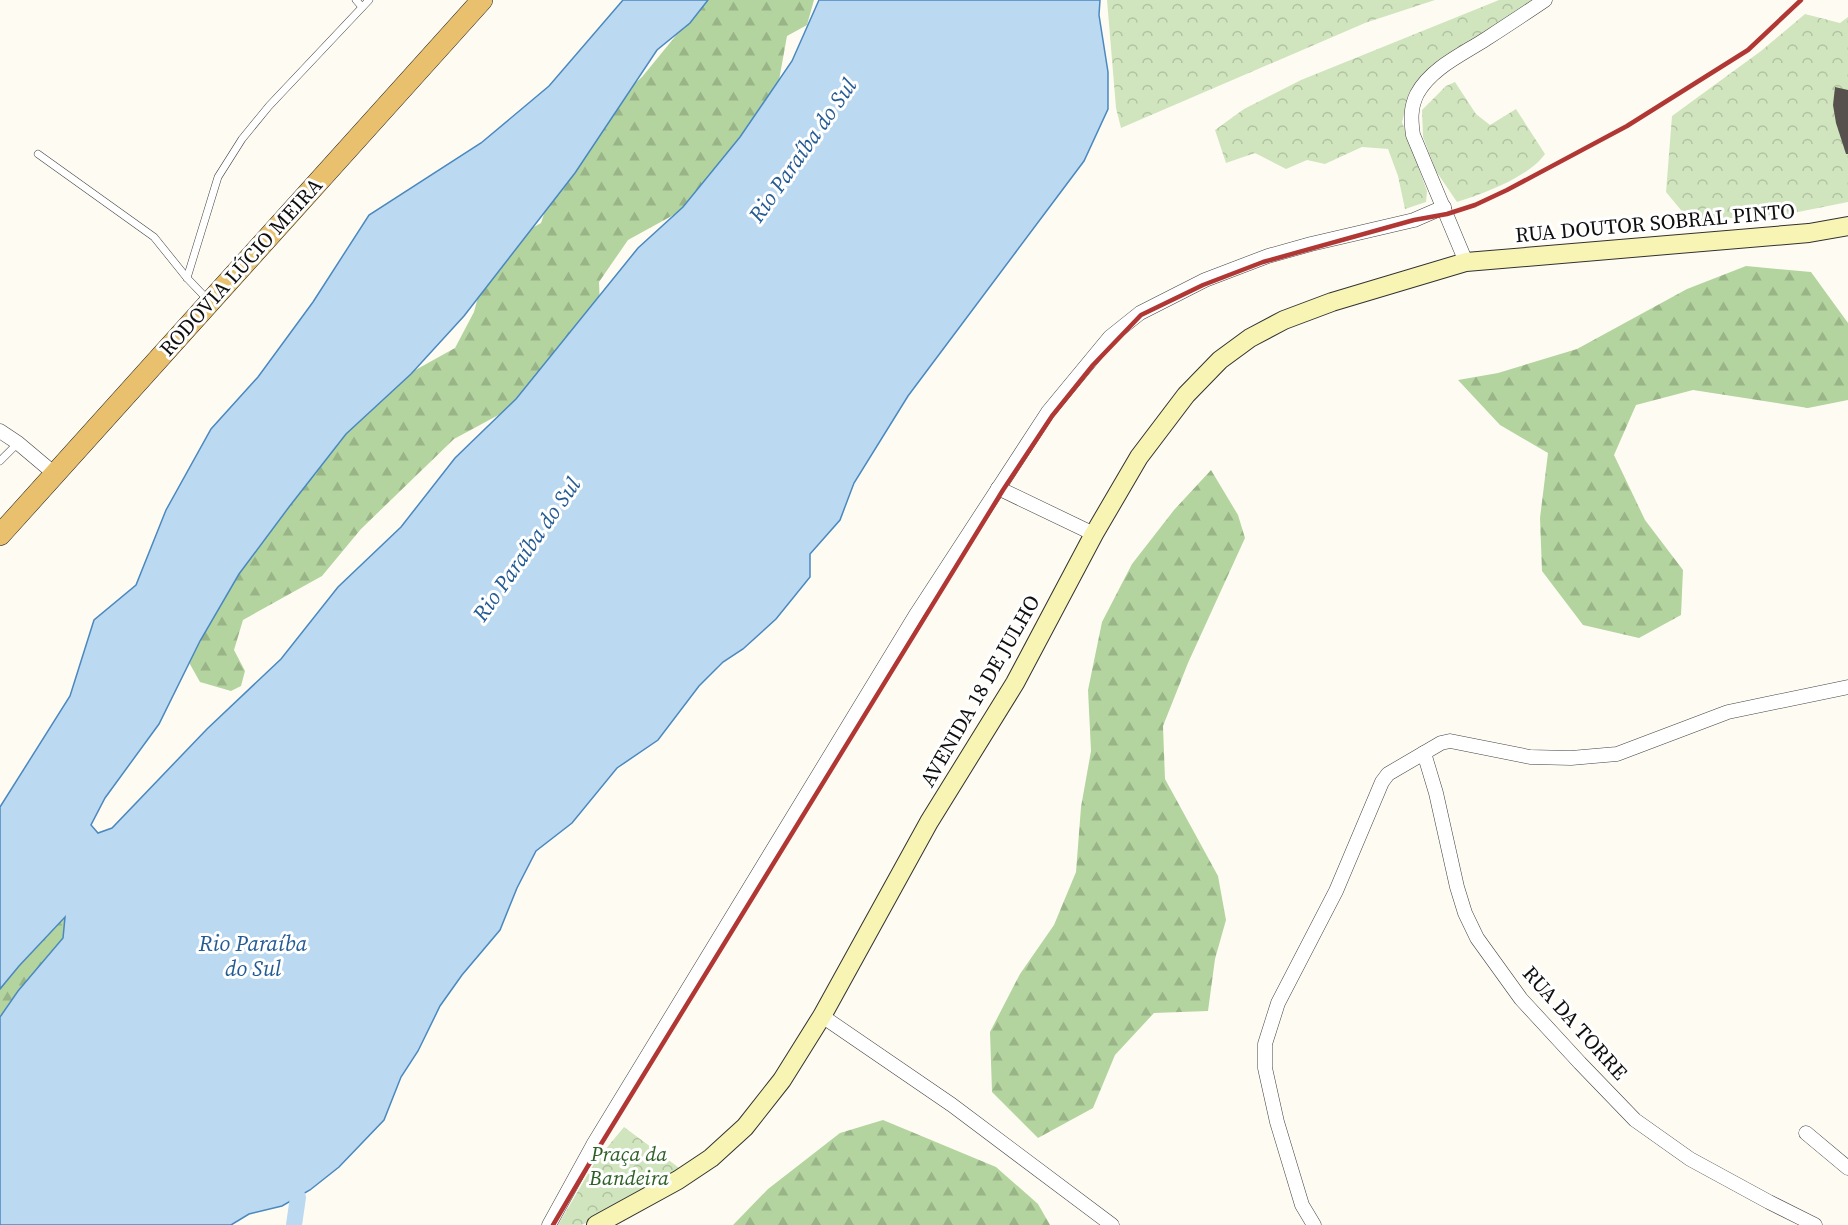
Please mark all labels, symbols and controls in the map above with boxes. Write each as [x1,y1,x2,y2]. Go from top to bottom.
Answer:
water label: Rio Paraíba do Sul [741,71,863,229]
street label: RODOVIA LÚCIO MEIRA [153,171,329,362]
street label: RUA DOUTOR SOBRAL PINTO [1514,196,1796,249]
water label: Rio Paraíba do Sul [465,470,587,628]
street label: AVENIDA 18 DE JULHO [913,589,1046,792]
water label: Rio Paraíba do Sul [198,928,308,983]
street label: RUA DA TORRE [1516,959,1634,1086]
park label: Praça da Bandeira [588,1139,669,1192]

